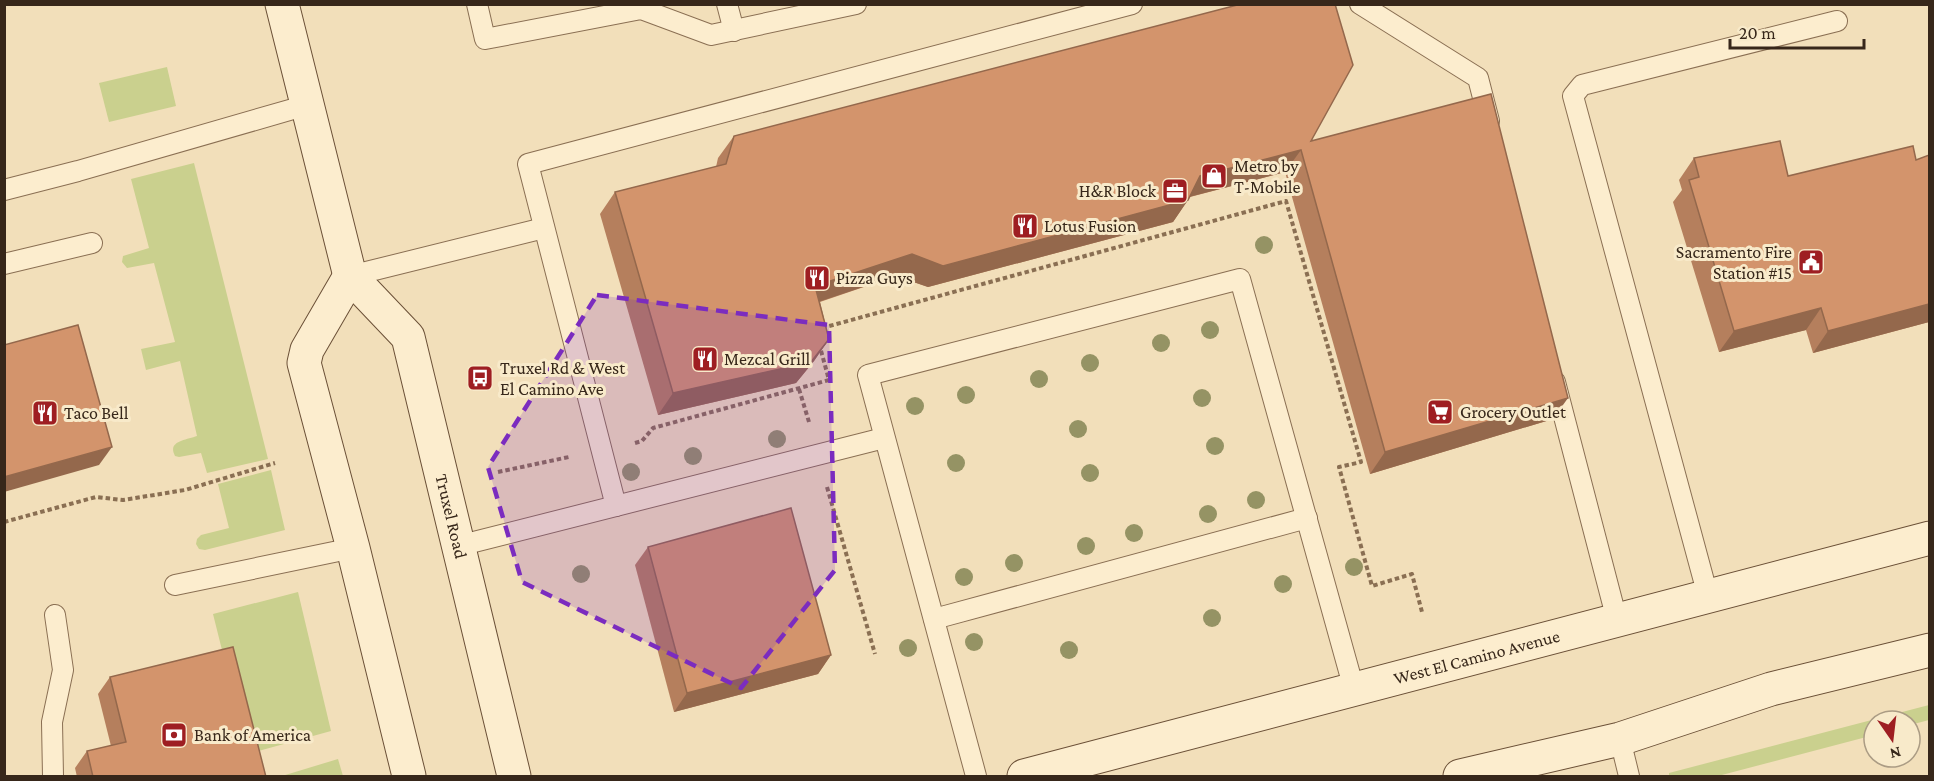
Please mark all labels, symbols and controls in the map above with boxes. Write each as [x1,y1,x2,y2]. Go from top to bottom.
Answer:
scale bar [1730,12,1864,50]
text: 20 m [1739,23,1776,43]
place label: Metro by T-Mobile [1234,156,1301,197]
shop icon: Metro by T-Mobile [1199,161,1229,191]
office icon: H&R Block [1160,176,1190,206]
place label: H&R Block [1079,181,1156,201]
restaurant icon: Lotus Fusion [1010,211,1040,241]
place label: Lotus Fusion [1044,216,1137,236]
place label: Sacramento Fire Station #15 [1676,242,1792,283]
public building icon: Sacramento Fire Station #15 [1796,247,1826,277]
restaurant icon: Pizza Guys [802,263,832,293]
place label: Pizza Guys [836,268,913,288]
restaurant icon: Mezcal Grill [690,344,720,374]
place label: Mezcal Grill [724,349,811,369]
place label: Truxel Rd & West El Camino Ave [500,358,626,399]
bus stop icon: Truxel Rd & West El Camino Ave [465,363,495,393]
supermarket icon: Grocery Outlet [1425,397,1455,427]
restaurant icon: Taco Bell [30,398,60,428]
place label: Grocery Outlet [1460,402,1567,422]
place label: Taco Bell [64,403,129,423]
street label: Truxel Road [431,472,471,561]
street label: West El Camino Avenue [1391,626,1562,689]
north arrow [1862,709,1922,769]
bank icon: Bank of America [159,720,189,750]
place label: Bank of America [194,725,311,745]
text: N [1888,744,1903,763]

